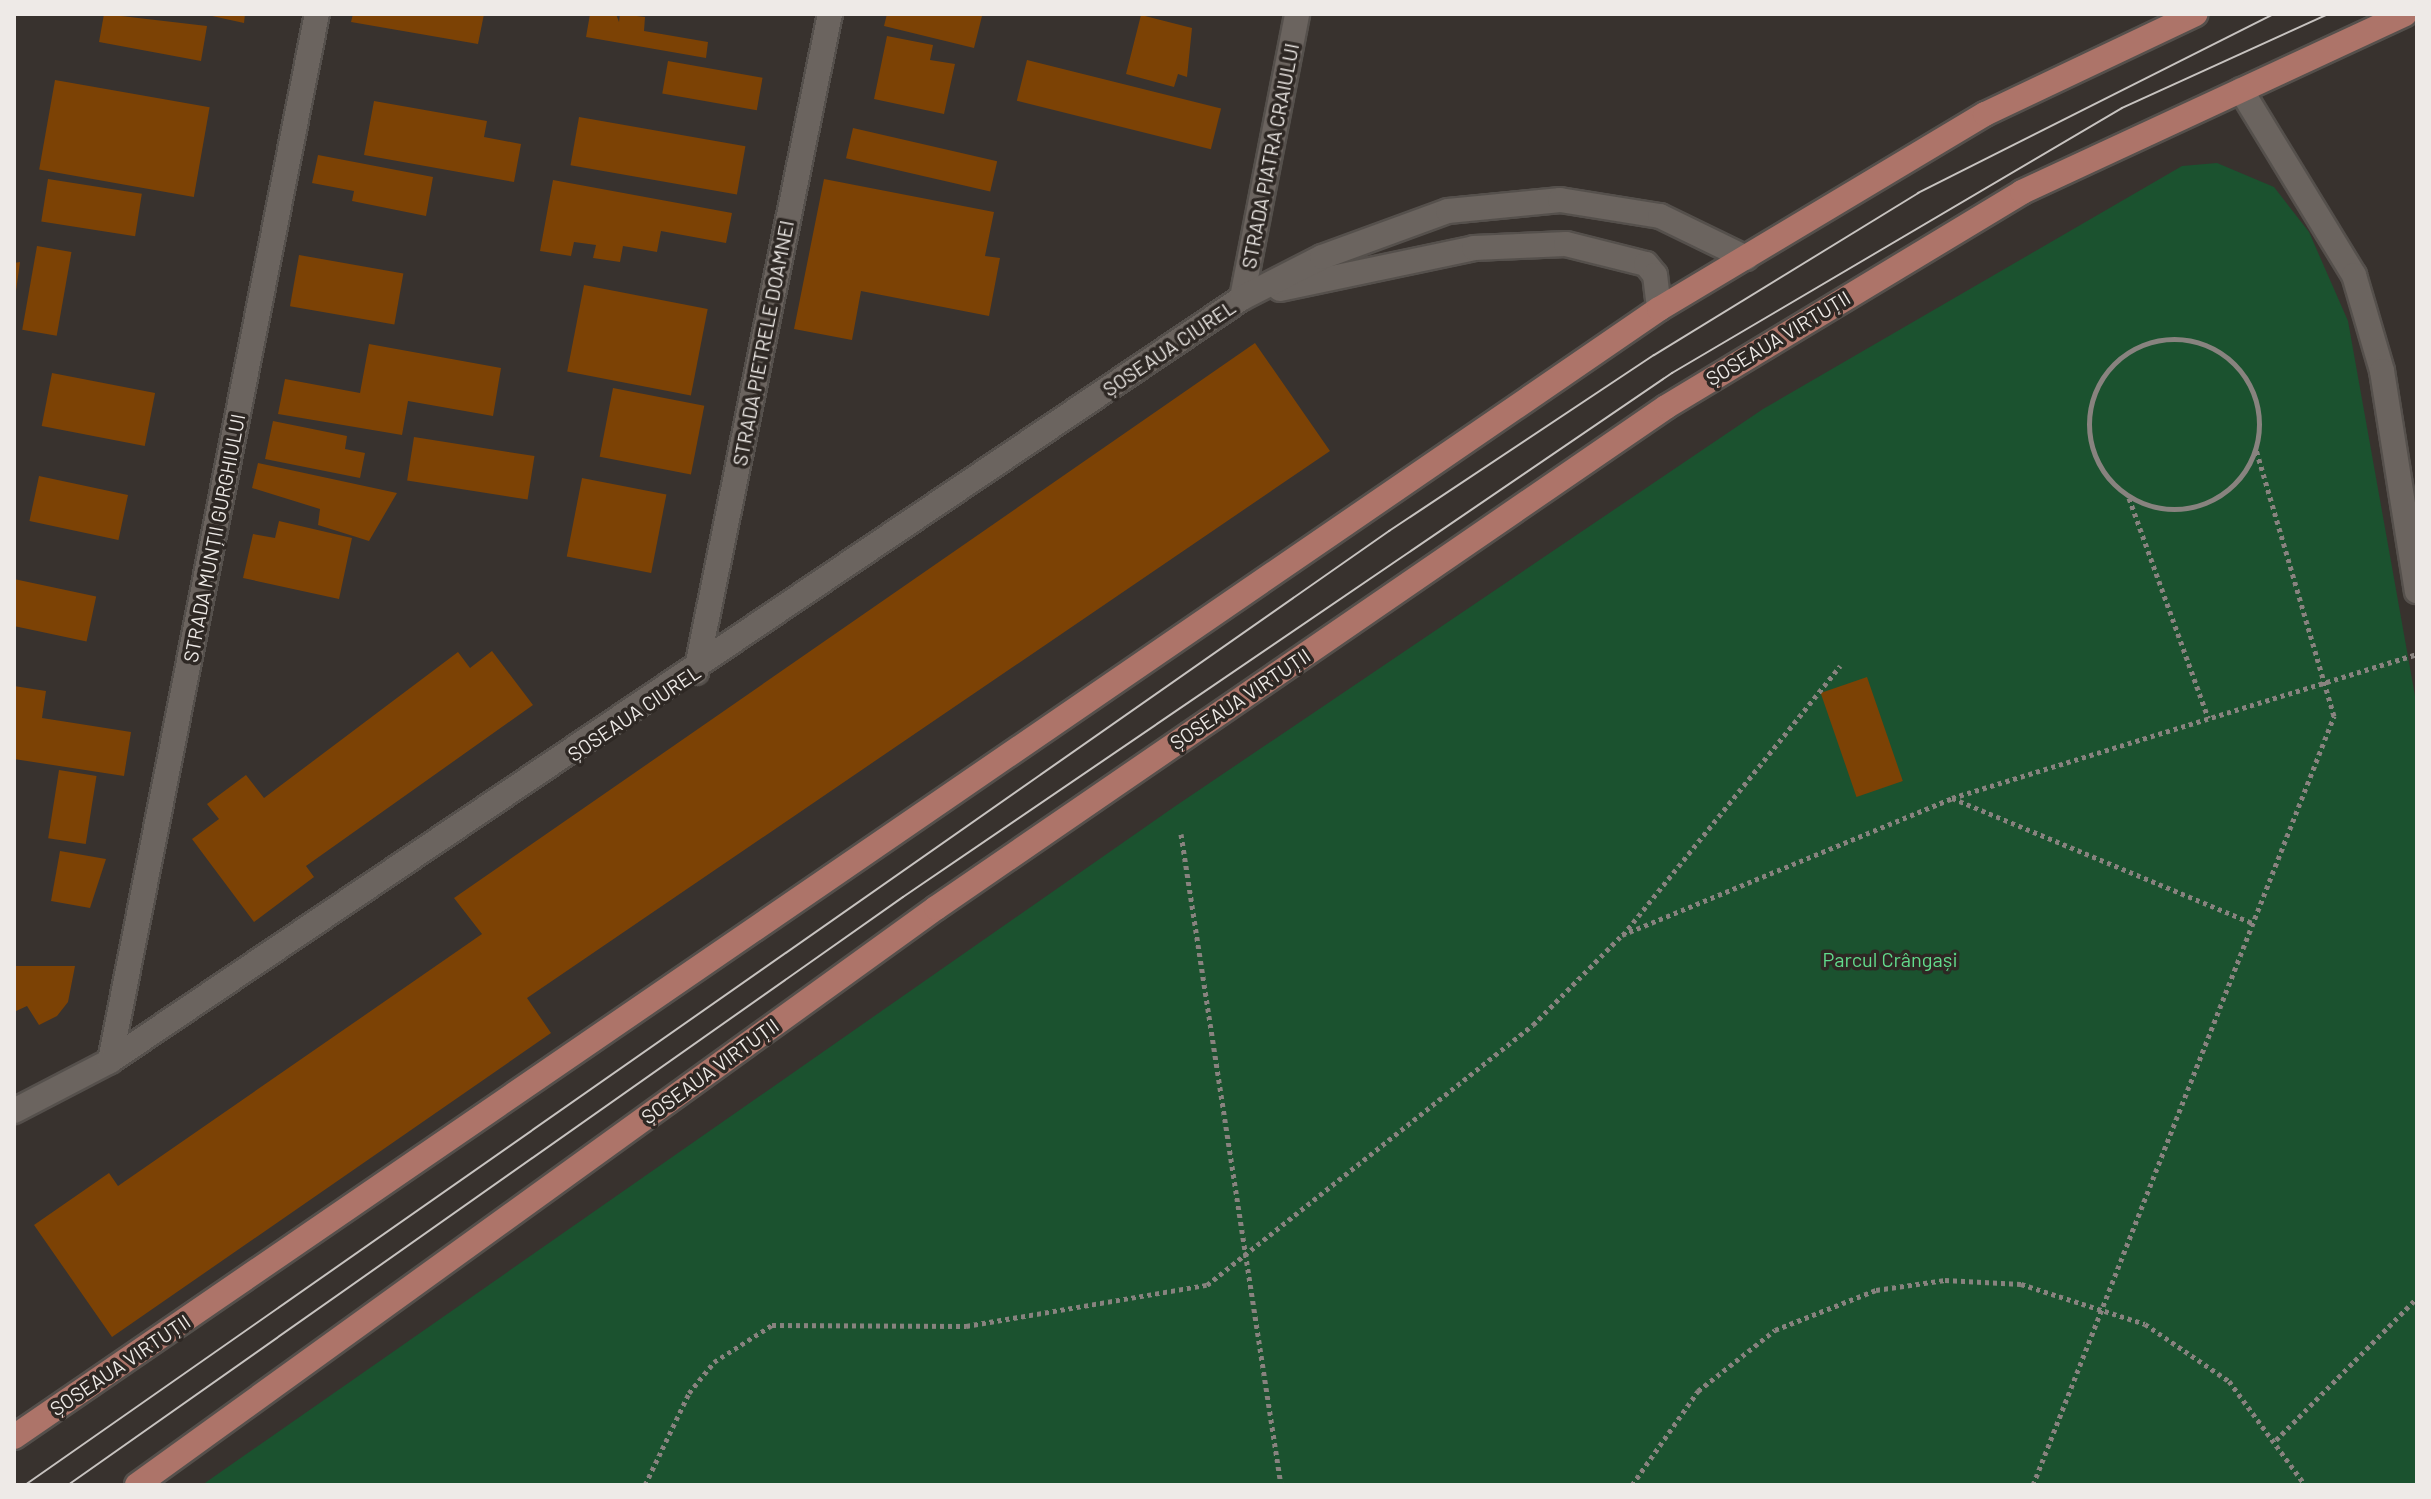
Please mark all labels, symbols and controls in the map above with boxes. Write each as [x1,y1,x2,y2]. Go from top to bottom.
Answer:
street label: STRADA PIATRA CRAIULUI [1236,41,1304,271]
street label: STRADA PIETRELE DOAMNEI [727,218,799,468]
street label: ȘOSEAUA VIRTUȚII [1701,285,1855,391]
street label: ȘOSEAUA CIUREL [1098,295,1240,401]
street label: STRADA MUNȚII GURGHIULUI [178,412,250,664]
street label: ȘOSEAUA VIRTUȚII [1165,643,1315,755]
street label: ȘOSEAUA CIUREL [563,660,705,766]
park label: Parcul Crângași [1823,947,1957,971]
street label: ȘOSEAUA VIRTUȚII [637,1013,783,1129]
street label: ȘOSEAUA VIRTUȚII [45,1309,195,1421]

